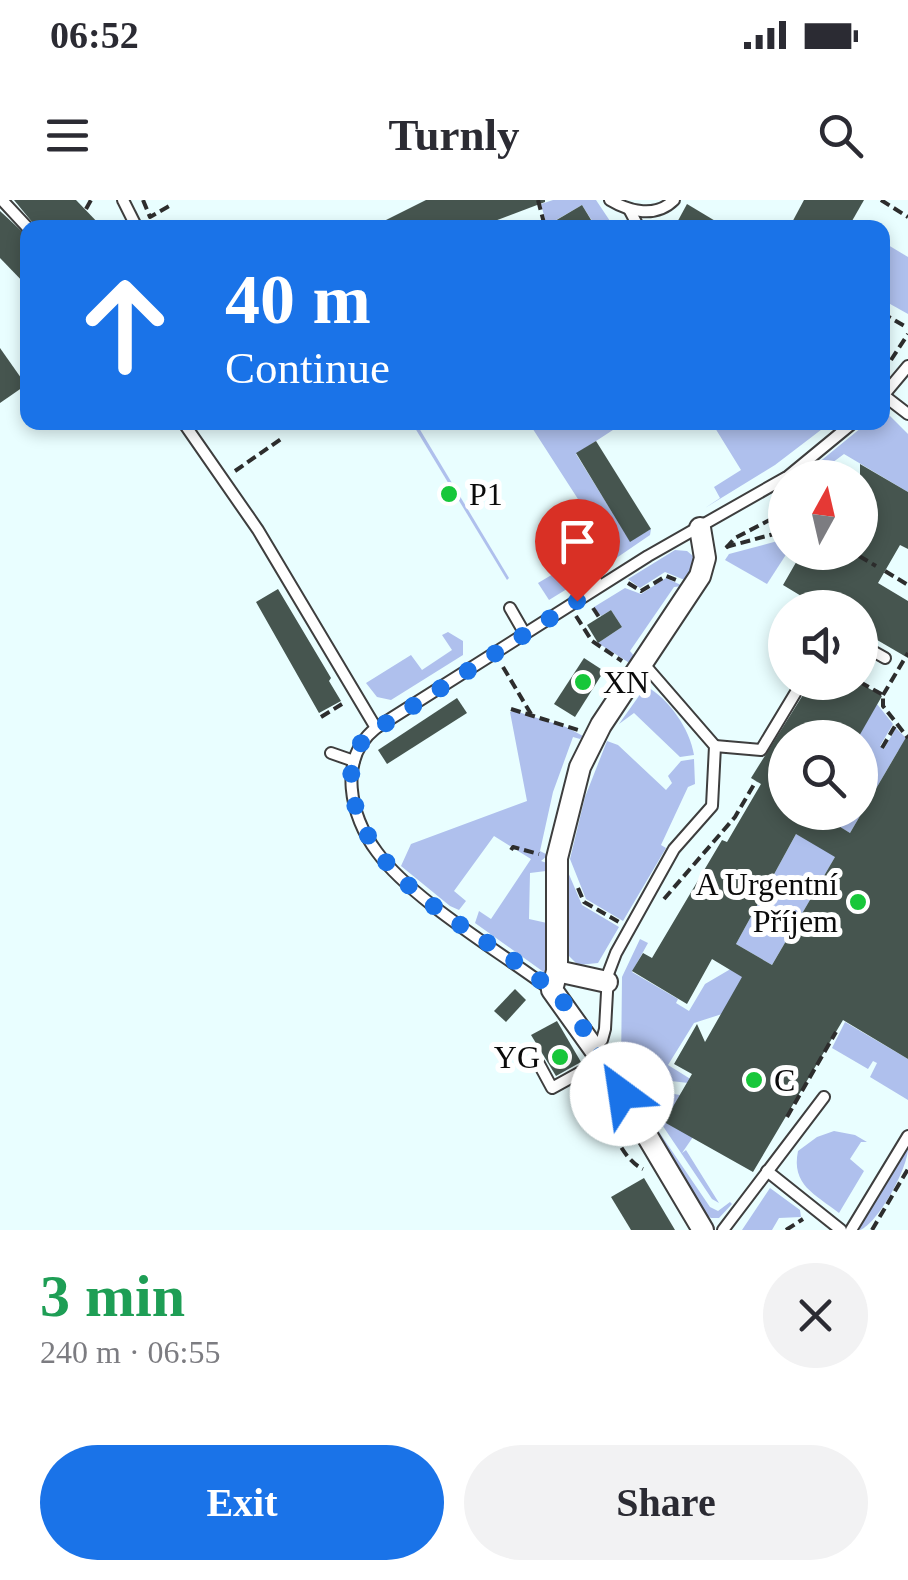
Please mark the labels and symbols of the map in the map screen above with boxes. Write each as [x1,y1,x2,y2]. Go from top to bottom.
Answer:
north arrow [768,460,878,570]
place label: P1 [469,476,503,512]
marker: P1 [438,483,460,505]
pin [535,499,620,602]
place label: XN [603,664,649,700]
marker: XN [572,671,594,693]
place label: A Urgentní Příjem [695,866,838,939]
marker: A Urgentní Příjem [847,891,869,913]
place label: YG [494,1039,540,1075]
position arrow [570,1042,674,1146]
marker: YG [549,1046,571,1068]
place label: C [774,1062,795,1098]
marker: C [743,1069,765,1091]

